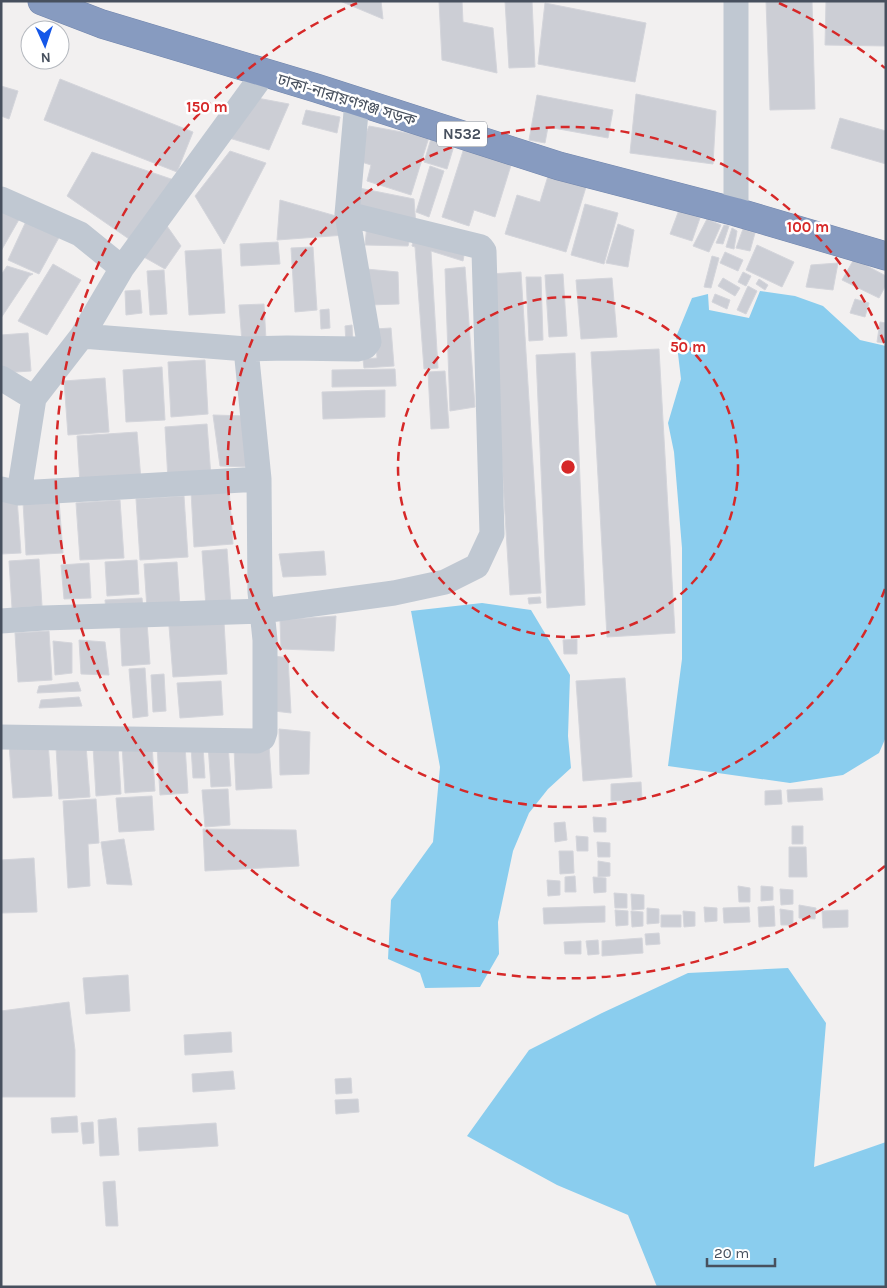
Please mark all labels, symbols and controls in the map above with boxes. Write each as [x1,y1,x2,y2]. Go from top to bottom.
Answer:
north arrow [20,20,70,70]
text: N [40,49,51,66]
street label: ঢাকা-নারায়ণগঞ্জ সড়ক [274,69,420,130]
text: 150 m [186,98,228,116]
road number: N532 [437,122,487,146]
text: 100 m [787,218,829,236]
text: 50 m [670,338,706,356]
centre of rings [559,458,577,476]
scale bar [707,1236,774,1268]
text: 20 m [714,1244,749,1262]

